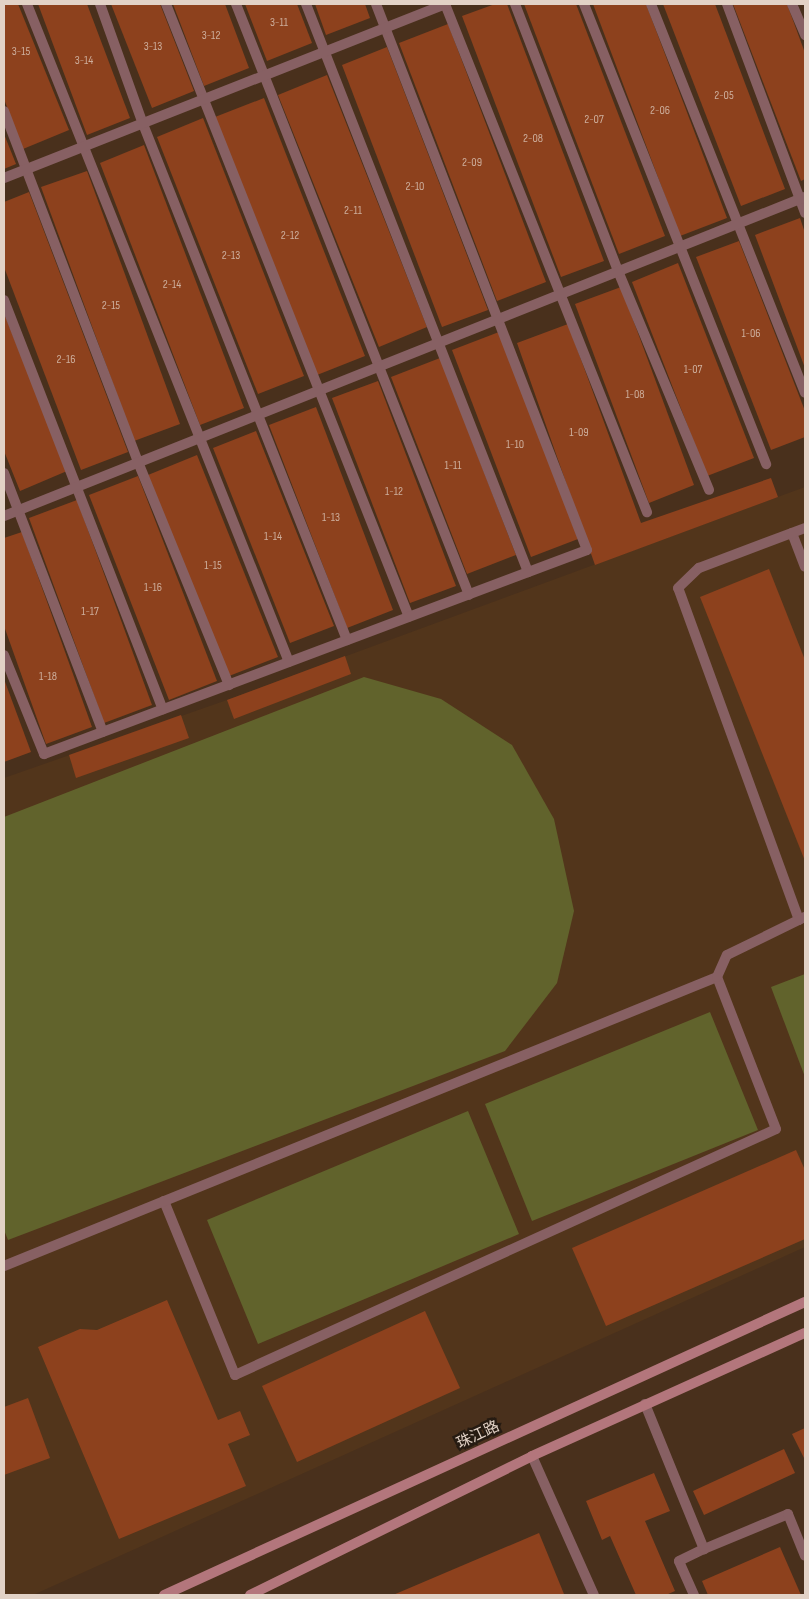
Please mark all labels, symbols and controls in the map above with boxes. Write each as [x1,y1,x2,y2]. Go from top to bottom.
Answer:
house number: 3-11 [270,16,288,30]
house number: 3-12 [202,29,220,43]
house number: 3-13 [144,40,162,54]
house number: 3-15 [12,45,30,59]
house number: 3-14 [75,54,93,68]
house number: 2-05 [714,89,734,103]
house number: 2-06 [650,104,670,118]
house number: 2-07 [584,113,604,127]
house number: 2-08 [523,132,543,146]
house number: 2-09 [462,156,482,170]
house number: 2-10 [406,180,424,194]
house number: 2-11 [344,204,362,218]
house number: 2-12 [281,229,299,243]
house number: 2-13 [222,249,240,263]
house number: 2-14 [163,278,181,292]
house number: 2-15 [102,299,120,313]
house number: 1-06 [741,327,761,341]
house number: 2-16 [57,353,75,367]
house number: 1-07 [684,363,702,377]
house number: 1-08 [625,388,645,402]
house number: 1-09 [569,426,589,440]
house number: 1-10 [506,438,524,452]
house number: 1-11 [444,459,462,473]
house number: 1-12 [385,485,403,499]
house number: 1-13 [322,511,340,525]
house number: 1-14 [264,530,282,544]
house number: 1-15 [204,559,222,573]
house number: 1-16 [144,581,162,595]
house number: 1-17 [81,605,99,619]
house number: 1-18 [39,670,57,684]
street label: 珠江路 [454,1417,502,1453]

